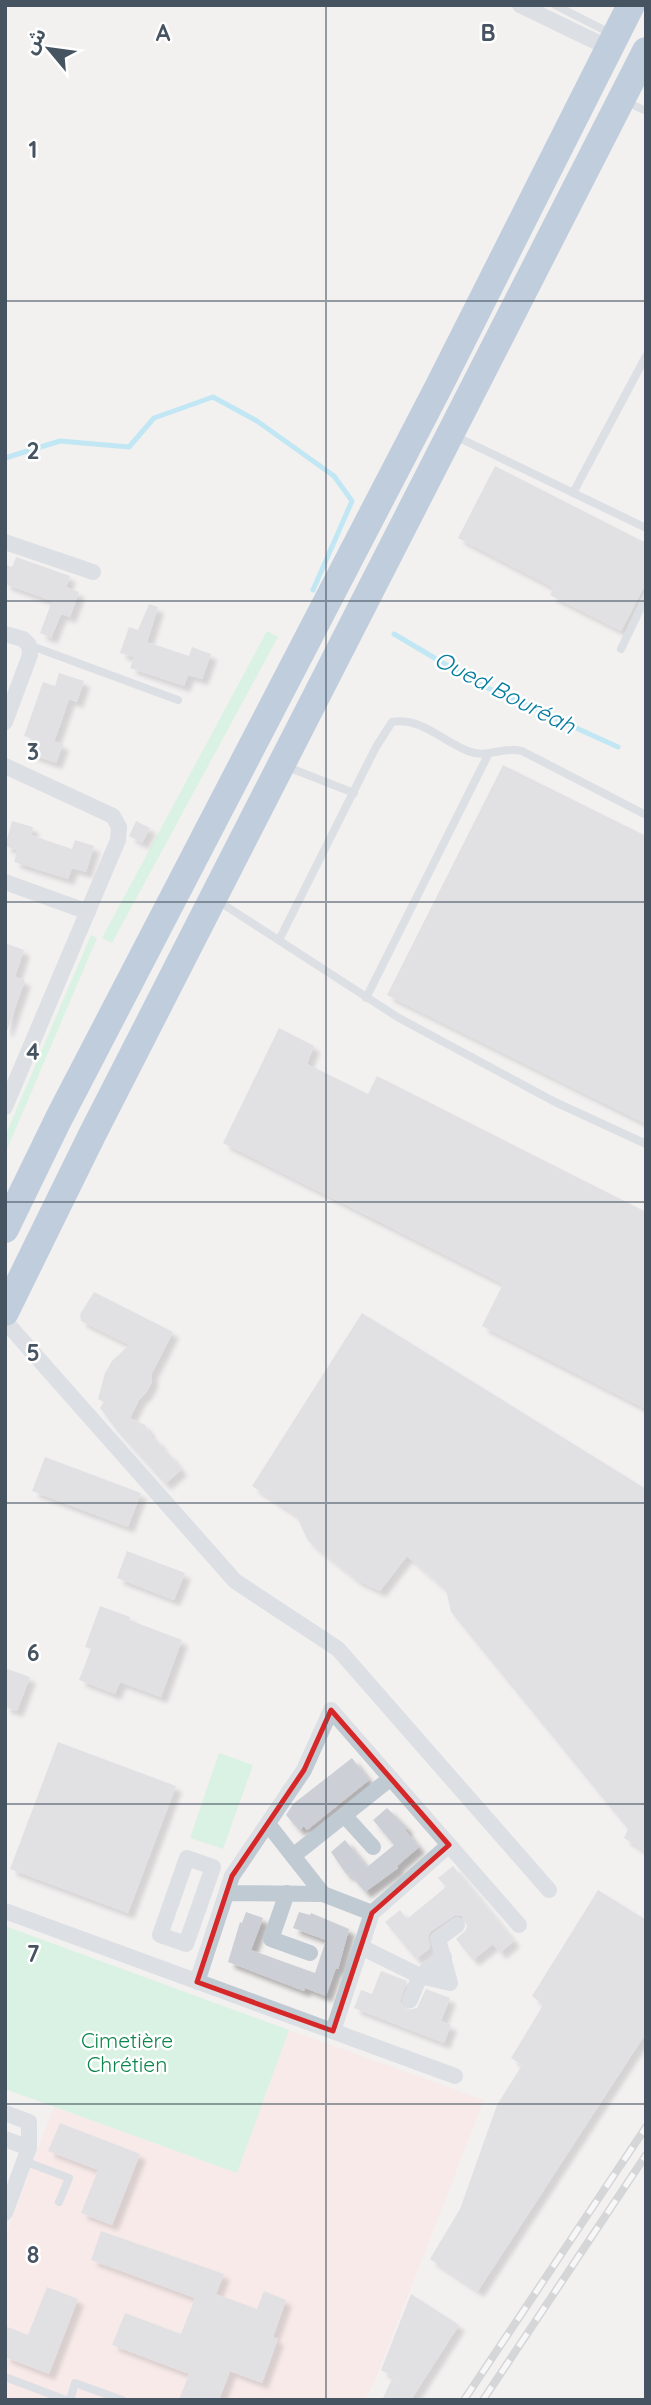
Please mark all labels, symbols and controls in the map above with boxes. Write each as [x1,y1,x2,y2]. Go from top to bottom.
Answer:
north arrow [14,14,84,84]
text: A [156,18,171,47]
text: B [480,18,496,47]
text: ش [17,24,51,58]
text: 1 [29,135,37,164]
text: 2 [26,436,40,465]
water label: Oued Bouréah [430,644,581,740]
text: 3 [27,737,39,766]
text: 4 [26,1037,40,1066]
text: 5 [26,1338,40,1367]
text: 6 [27,1638,39,1667]
text: 7 [27,1939,40,1968]
park label: Cimetière Chrétien [81,2027,173,2077]
text: 8 [27,2240,39,2269]

